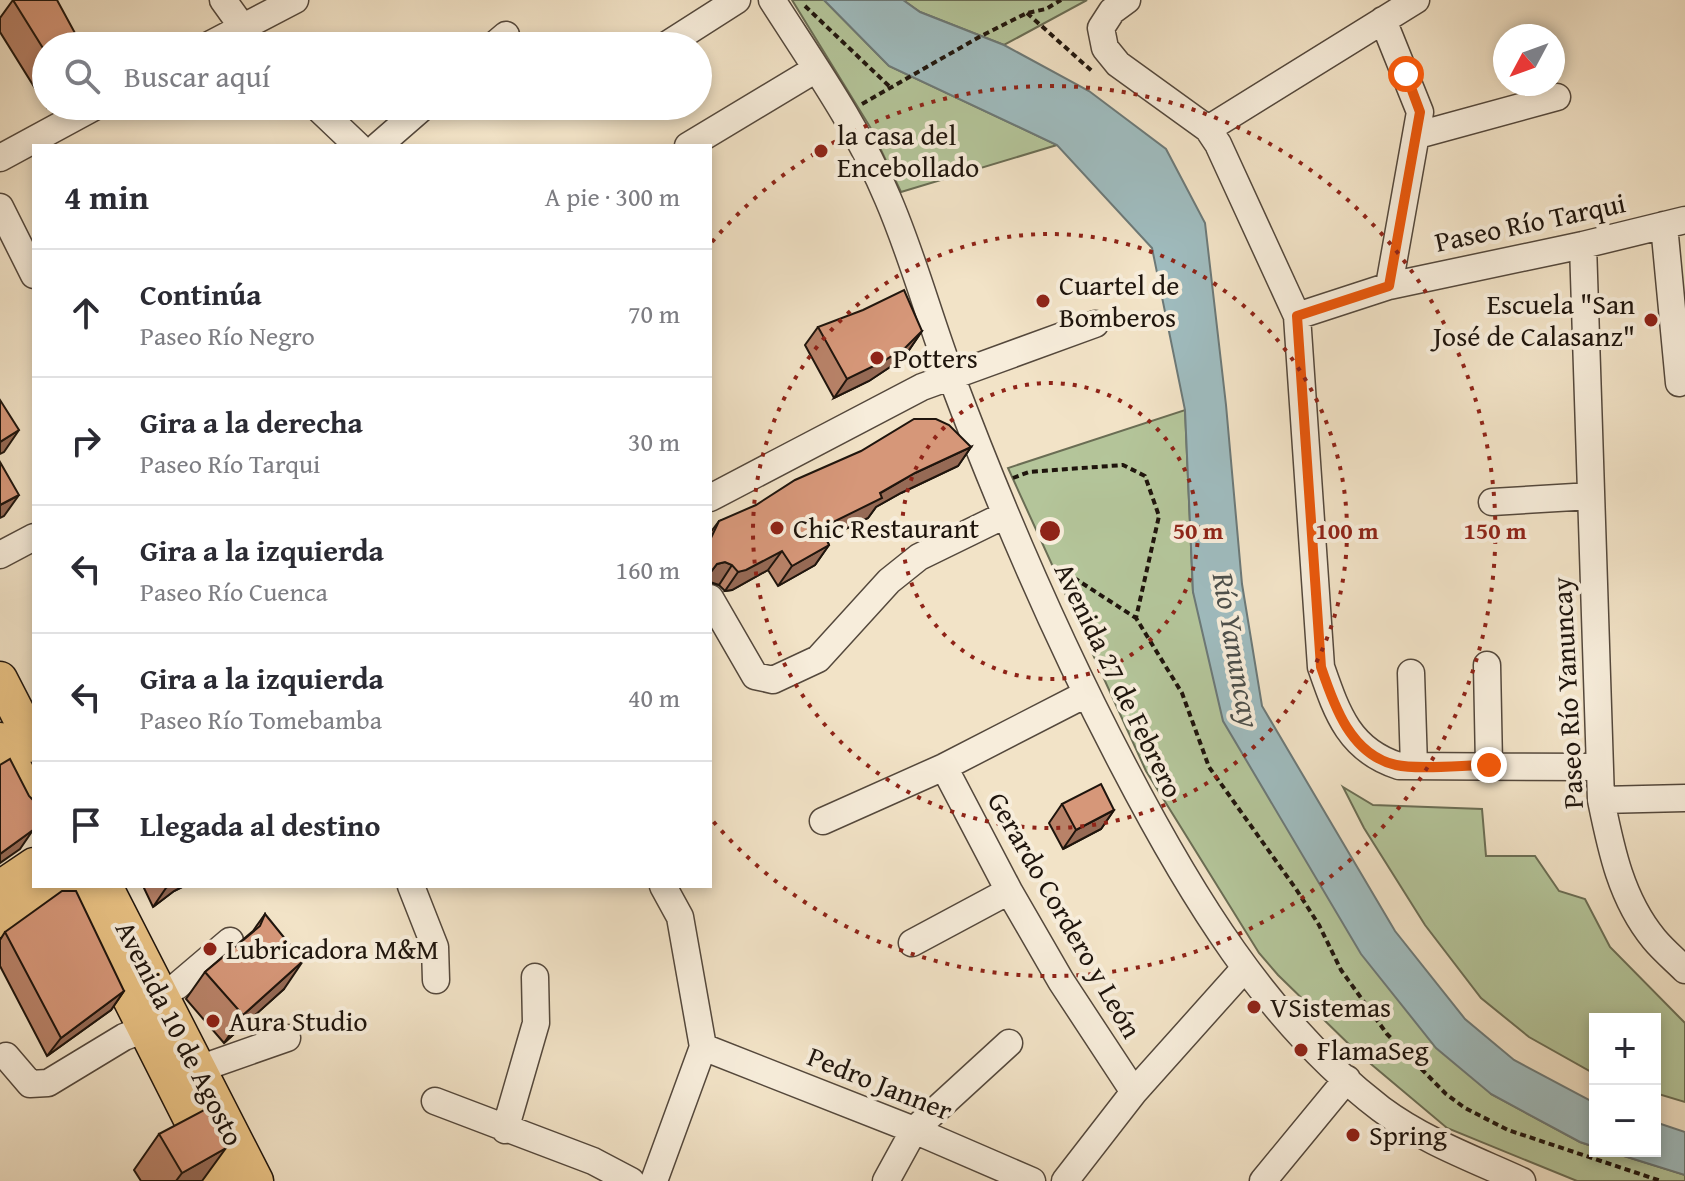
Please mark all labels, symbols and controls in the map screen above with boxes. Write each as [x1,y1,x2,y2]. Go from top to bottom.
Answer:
north arrow [1493,24,1565,96]
search box [32,32,712,120]
icon: search [60,54,104,98]
text: Buscar aquí [124,54,270,98]
route start [1388,56,1424,92]
place label: la casa del Encebollado [837,114,979,187]
marker: la casa del Encebollado [812,142,830,160]
text: 4 min [64,172,149,221]
text: A pie · 300 m [545,177,680,216]
street label: Paseo Río Tarqui [1431,181,1629,262]
place label: Cuartel de Bomberos [1059,264,1179,337]
text: Continúa [140,272,262,316]
place label: Escuela "San José de Calasanz" [1430,283,1635,356]
icon: ahead [64,291,108,335]
marker: Cuartel de Bomberos [1034,292,1052,310]
text: 70 m [628,294,680,333]
marker: Escuela "San José de Calasanz" [1642,311,1660,329]
text: Paseo Río Negro [140,316,315,355]
place label: Potters [893,337,978,378]
marker: Potters [868,349,886,367]
text: Gira a la derecha [140,400,363,444]
icon: right [64,419,108,463]
text: 30 m [628,422,680,461]
text: Paseo Río Tarqui [140,444,320,483]
place label: Chic Restaurant [793,507,979,548]
text: 50 m [1173,513,1224,548]
text: 100 m [1315,513,1379,548]
text: 150 m [1463,513,1527,548]
centre of rings [1036,517,1064,545]
marker: Chic Restaurant [768,519,786,537]
text: Gira a la izquierda [140,528,384,572]
icon: left [64,547,108,591]
text: 160 m [615,550,680,589]
street label: Avenida 27 de Febrero [1045,555,1194,804]
water label: Río Yanuncay [1202,568,1272,731]
text: Paseo Río Cuenca [140,572,328,611]
street label: Paseo Río Yanuncay [1540,576,1593,810]
text: Gira a la izquierda [140,656,384,700]
icon: left [64,675,108,719]
text: 40 m [628,678,680,717]
text: Paseo Río Tomebamba [140,700,382,739]
route end [1471,747,1507,783]
street label: Gerardo Cordero y León [978,784,1153,1046]
icon: arrive [64,803,108,847]
text: Llegada al destino [140,803,381,847]
street label: Avenida 10 de Agosto [106,913,255,1152]
place label: Lubricadora M&M [226,928,439,969]
marker: Lubricadora M&M [201,940,219,958]
place label: VSistemas [1270,986,1391,1027]
marker: VSistemas [1245,998,1263,1016]
place label: Aura Studio [229,1000,368,1041]
marker: Aura Studio [204,1012,222,1030]
map controls [1589,1013,1661,1157]
button: + [1589,1013,1661,1085]
place label: FlamaSeg [1317,1029,1429,1070]
street label: Pedro Janner [802,1035,959,1130]
marker: FlamaSeg [1292,1041,1310,1059]
button: − [1589,1085,1661,1157]
place label: Spring [1369,1114,1447,1155]
marker: Spring [1344,1126,1362,1144]

